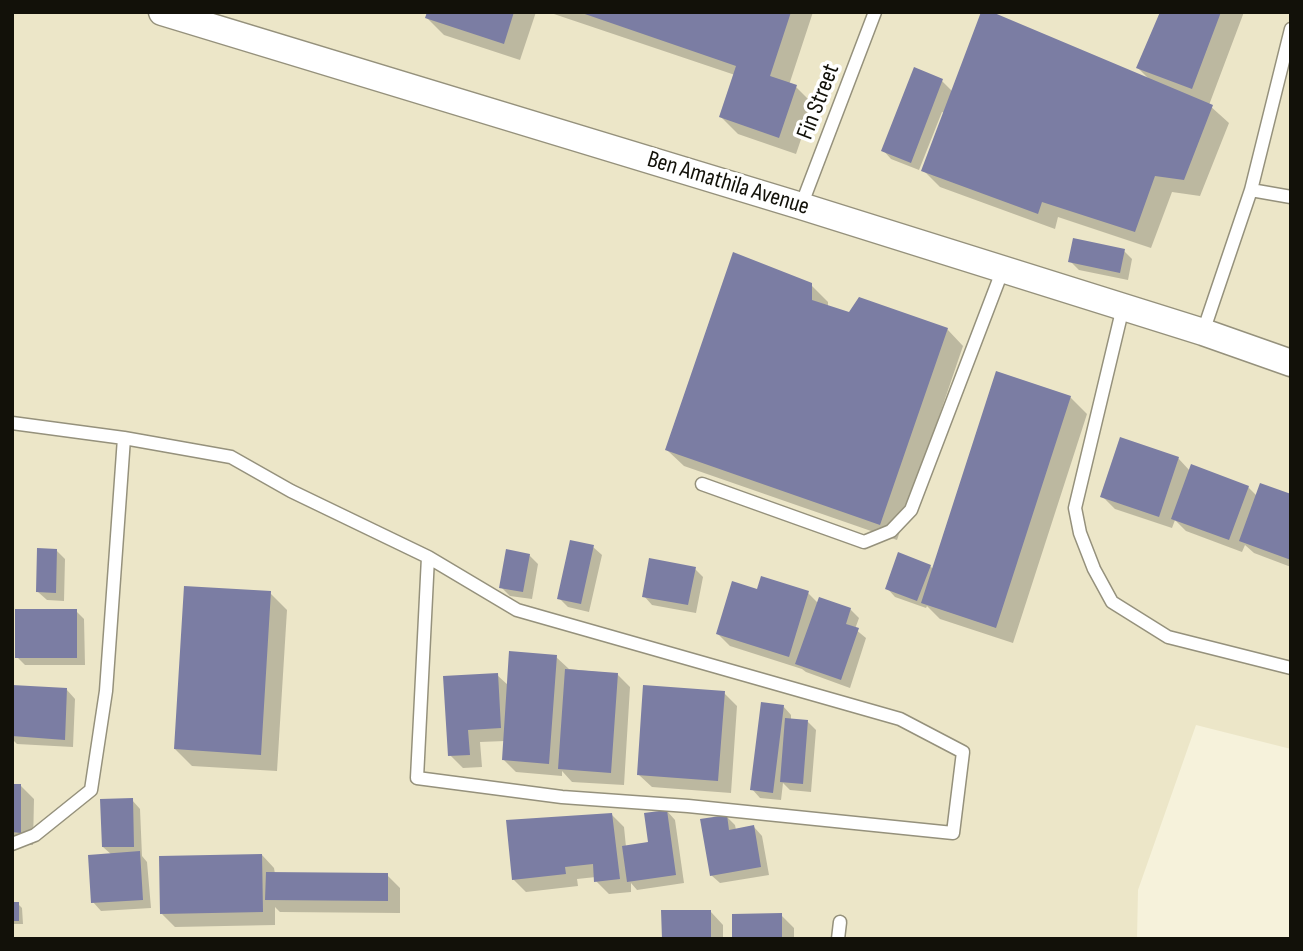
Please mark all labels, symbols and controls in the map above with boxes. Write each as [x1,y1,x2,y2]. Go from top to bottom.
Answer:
street label: Fin Street [791,60,847,144]
street label: Ben Amathila Avenue [643,146,813,222]

